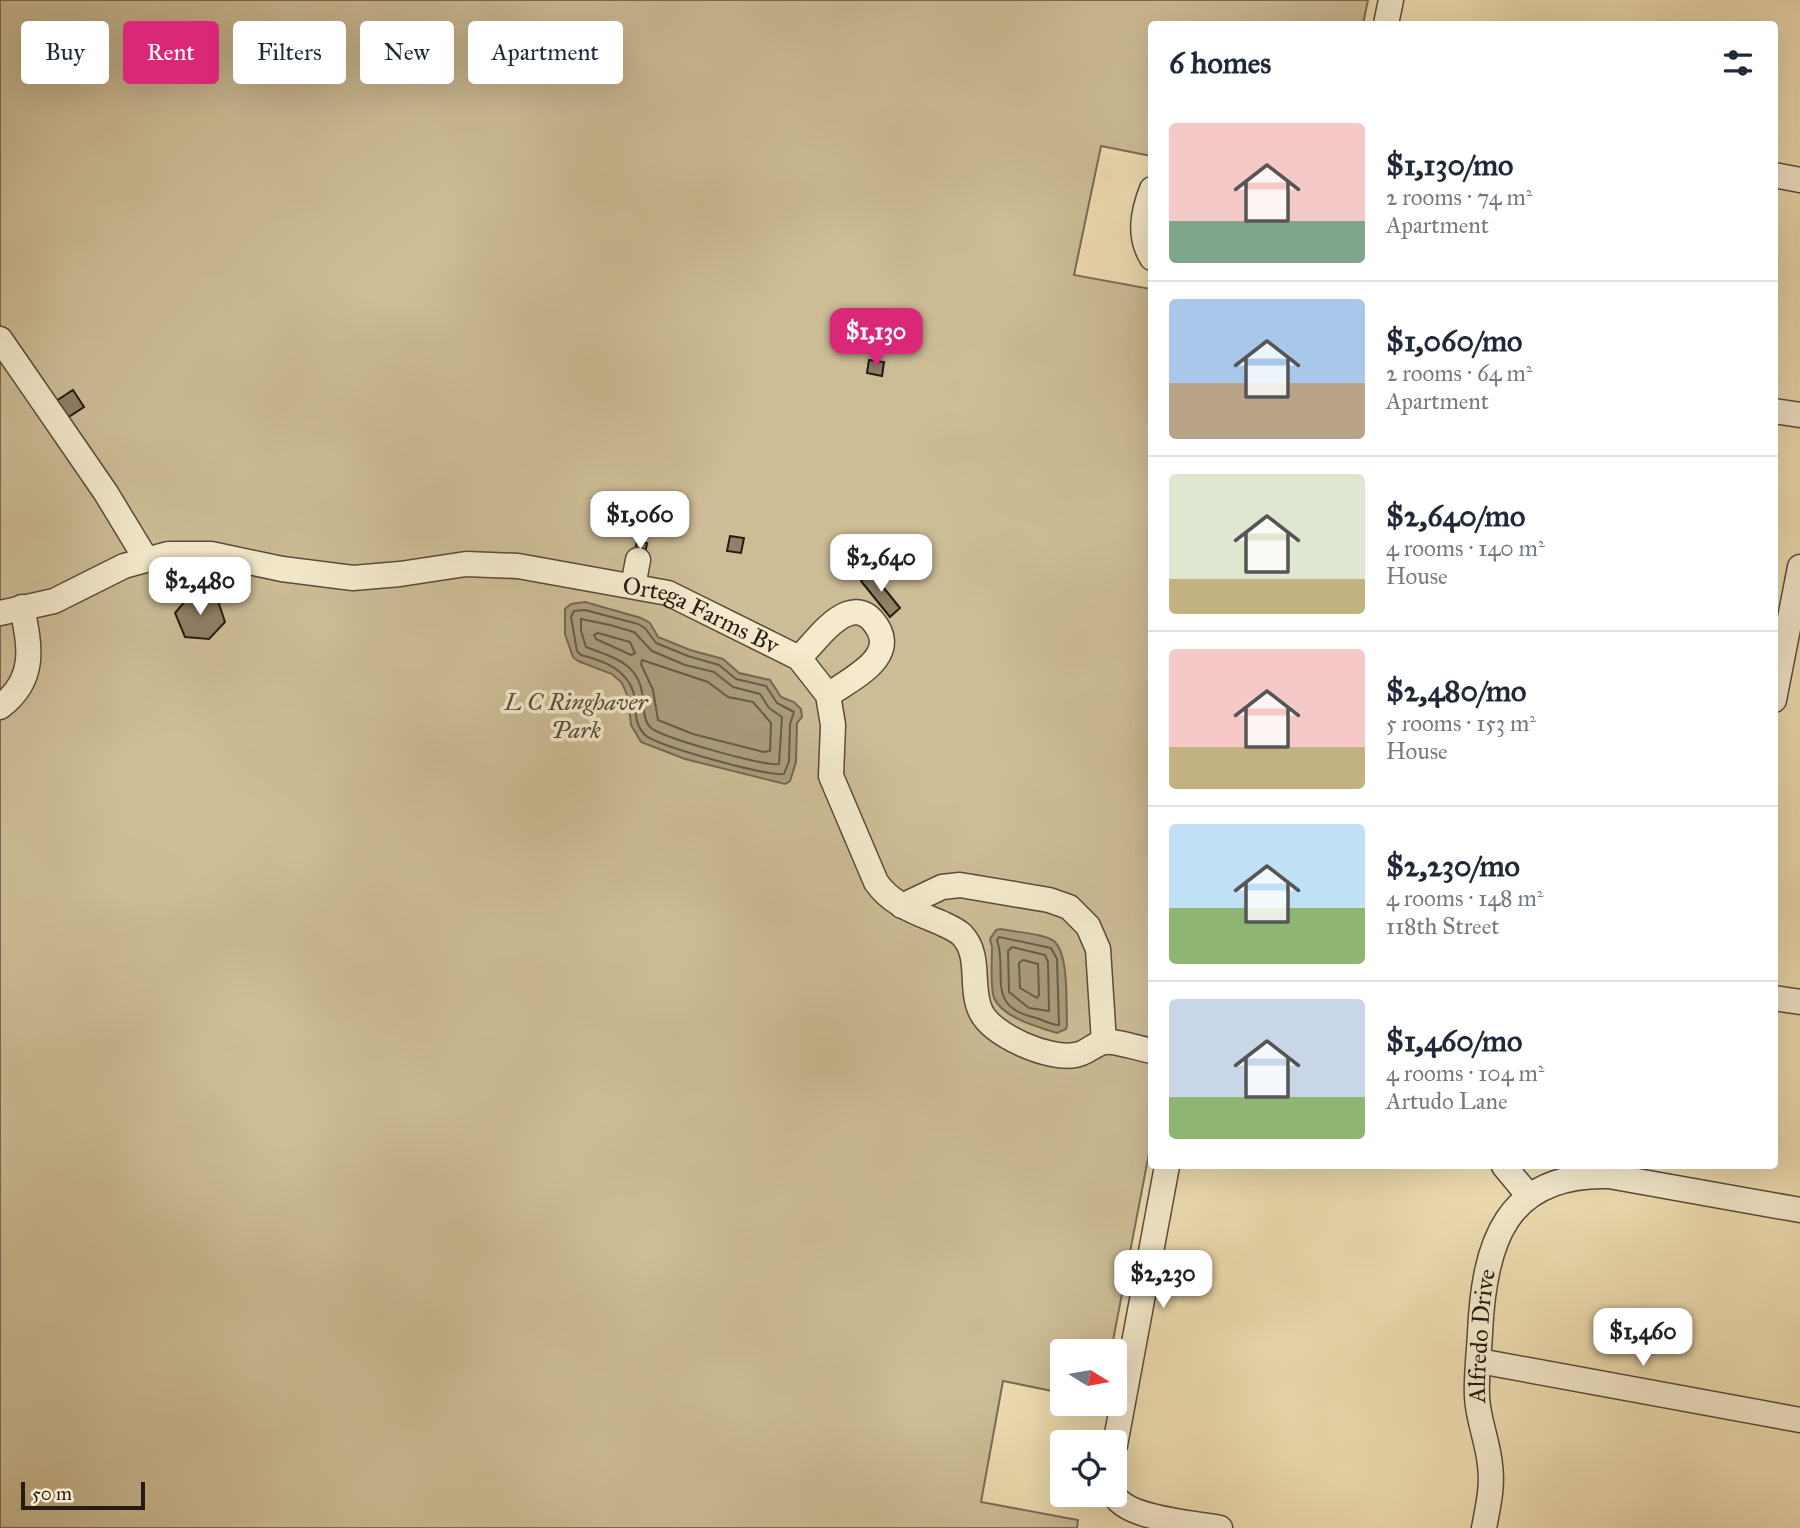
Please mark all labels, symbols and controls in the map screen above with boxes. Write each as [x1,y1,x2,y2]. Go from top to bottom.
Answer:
chip: Buy [21,21,109,84]
chip: Rent [123,21,219,84]
chip: Filters [233,21,346,84]
chip: New [360,21,454,84]
chip: Apartment [468,21,623,84]
icon: filters [1719,44,1757,82]
text: 6 homes [1169,45,1271,81]
text: $1,130/mo [1386,147,1513,183]
icon: home [1225,151,1309,235]
text: 2 rooms · 74 m² [1386,183,1532,211]
text: Apartment [1386,211,1489,239]
pin: $1,130 [819,308,933,368]
text: $1,130 [846,317,906,345]
text: $1,060/mo [1386,323,1522,359]
icon: home [1225,327,1309,411]
text: 2 rooms · 64 m² [1386,359,1532,387]
text: Apartment [1386,387,1489,415]
pin: $1,060 [583,491,697,551]
text: $2,640/mo [1386,498,1525,534]
text: $1,060 [606,500,674,528]
icon: home [1225,502,1309,586]
pin: $2,640 [824,534,938,594]
text: 4 rooms · 140 m² [1386,534,1545,562]
text: $2,640 [846,543,916,571]
pin: $2,480 [143,558,257,617]
text: House [1386,562,1448,590]
text: $2,480 [165,566,235,594]
street label: Ortega Farms Bv [620,570,785,661]
text: $2,480/mo [1386,673,1526,709]
icon: home [1225,677,1309,761]
park label: L C Ringhaver Park [503,687,650,745]
text: 5 rooms · 153 m² [1386,709,1536,737]
text: House [1386,737,1448,765]
text: $2,230/mo [1386,848,1520,884]
icon: home [1225,852,1309,936]
text: 4 rooms · 148 m² [1386,884,1543,912]
text: 118th Street [1386,912,1499,940]
text: $1,460/mo [1386,1023,1522,1059]
icon: home [1225,1027,1309,1111]
text: 4 rooms · 104 m² [1386,1059,1545,1087]
text: Artudo Lane [1386,1087,1508,1115]
pin: $2,230 [1106,1250,1220,1310]
text: $2,230 [1130,1259,1196,1287]
street label: Alfredo Drive [1462,1266,1502,1405]
pin: $1,460 [1586,1308,1700,1368]
text: $1,460 [1609,1317,1677,1345]
north arrow [1050,1339,1127,1416]
map controls [1050,1339,1127,1507]
button: locate [1050,1430,1127,1507]
scale bar [21,1479,145,1511]
text: 50 m [32,1482,72,1505]

